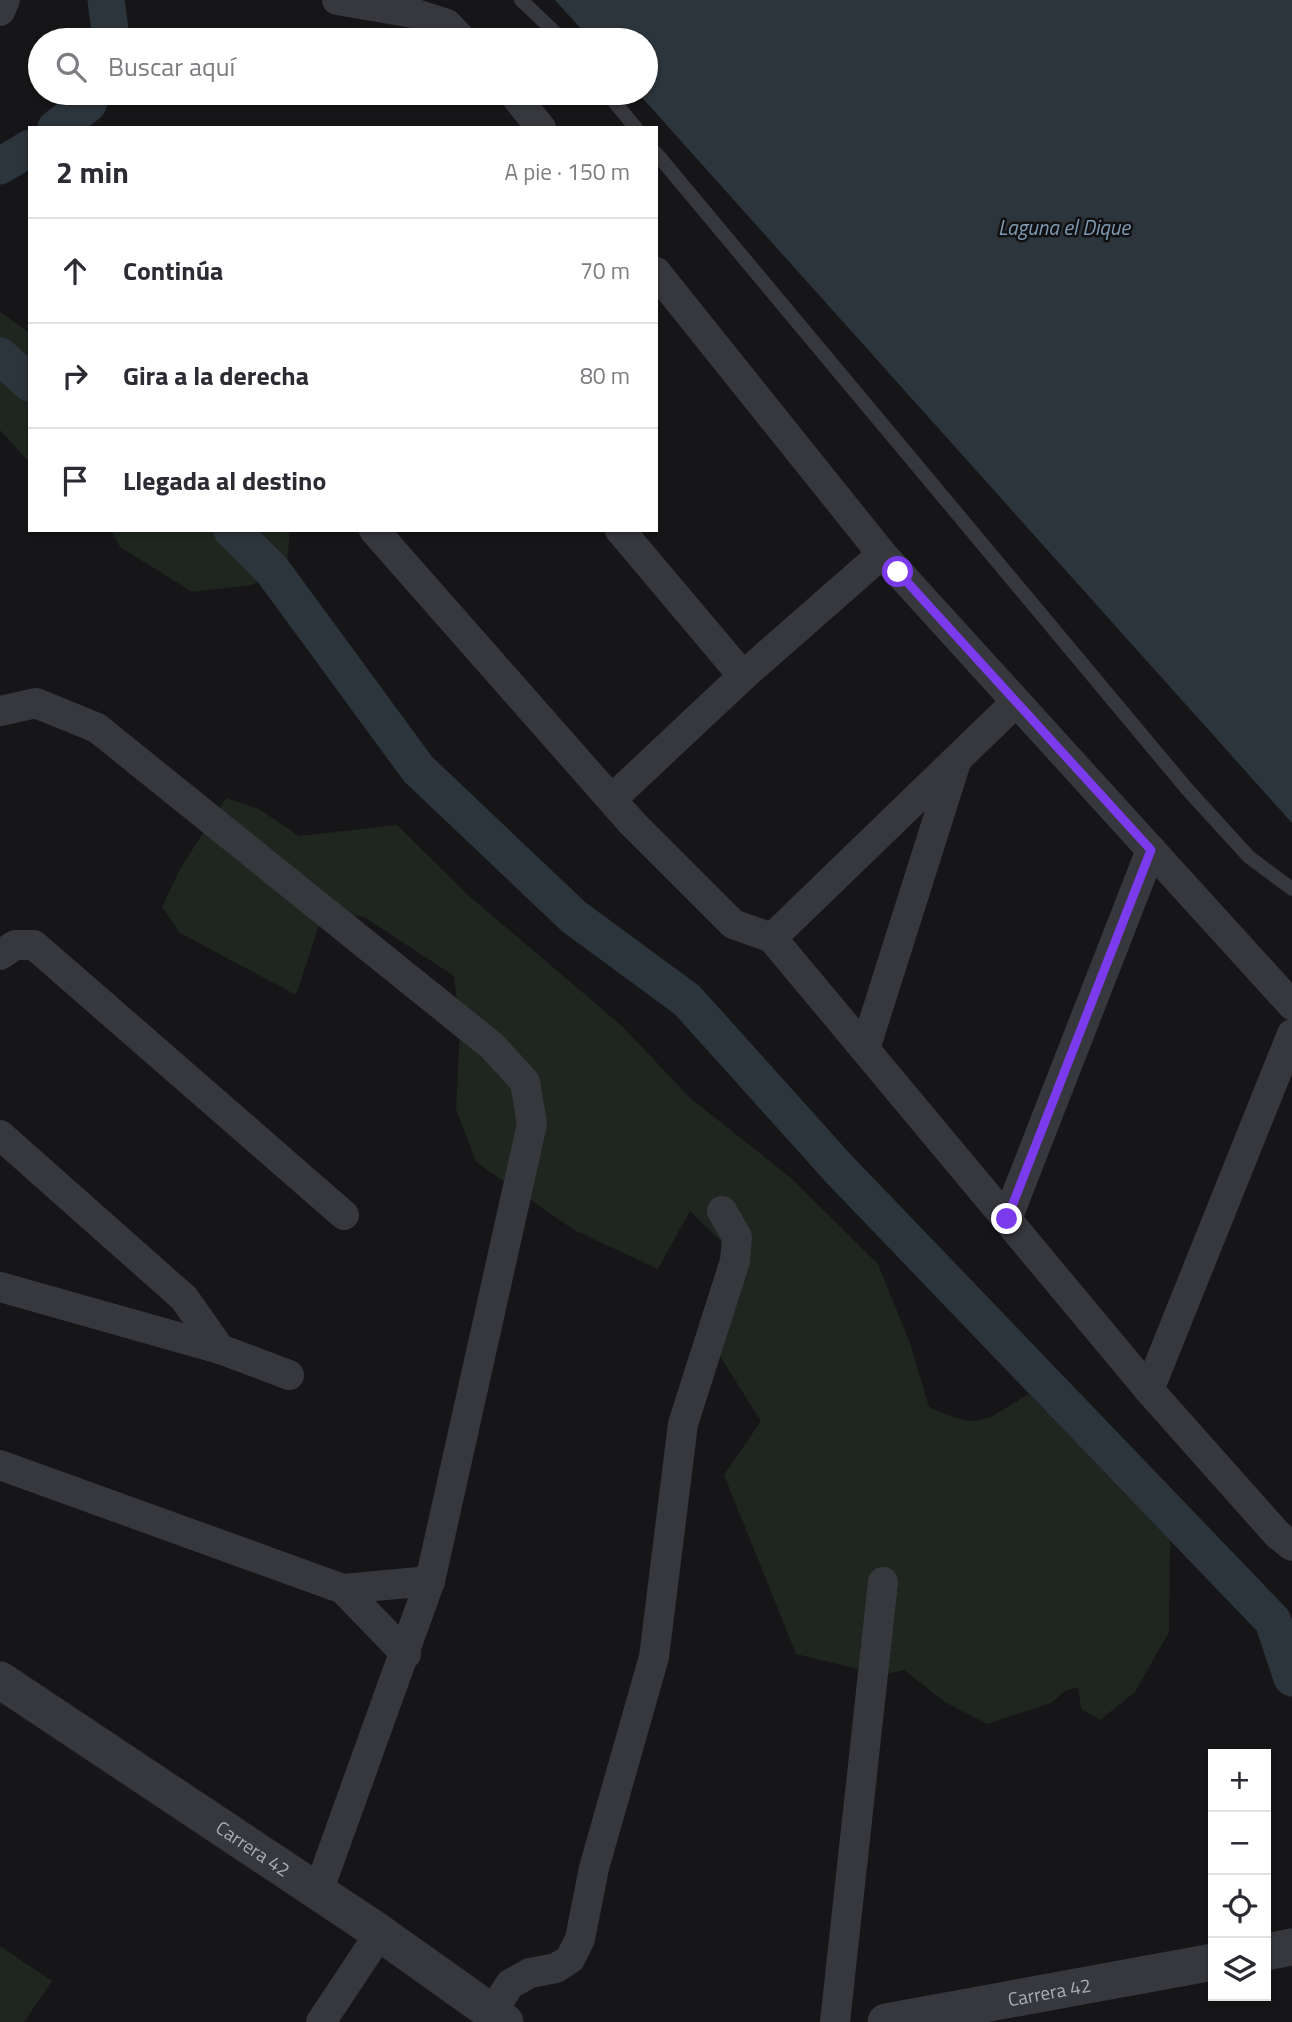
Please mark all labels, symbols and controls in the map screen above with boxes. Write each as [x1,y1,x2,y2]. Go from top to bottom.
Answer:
search box [28,28,658,105]
text: Buscar aquí [108,47,235,86]
icon: search [52,48,90,86]
text: 2 min [56,149,129,195]
text: A pie · 150 m [504,154,630,189]
water label: Laguna el Dique [998,211,1131,243]
text: Continúa [123,251,223,290]
icon: ahead [56,252,94,290]
text: 70 m [580,253,630,288]
text: Gira a la derecha [123,356,309,395]
icon: right [56,357,94,395]
text: 80 m [580,358,630,393]
text: Llegada al destino [123,461,326,500]
icon: arrive [56,462,94,500]
route start [882,556,913,587]
route end [991,1203,1022,1234]
map controls [1208,1749,1271,2001]
button: + [1208,1749,1271,1812]
button: − [1208,1812,1271,1875]
street label: Carrera 42 [210,1813,296,1883]
button: locate [1208,1875,1271,1938]
button: layers [1208,1938,1271,2001]
street label: Carrera 42 [1005,1970,1093,2013]

